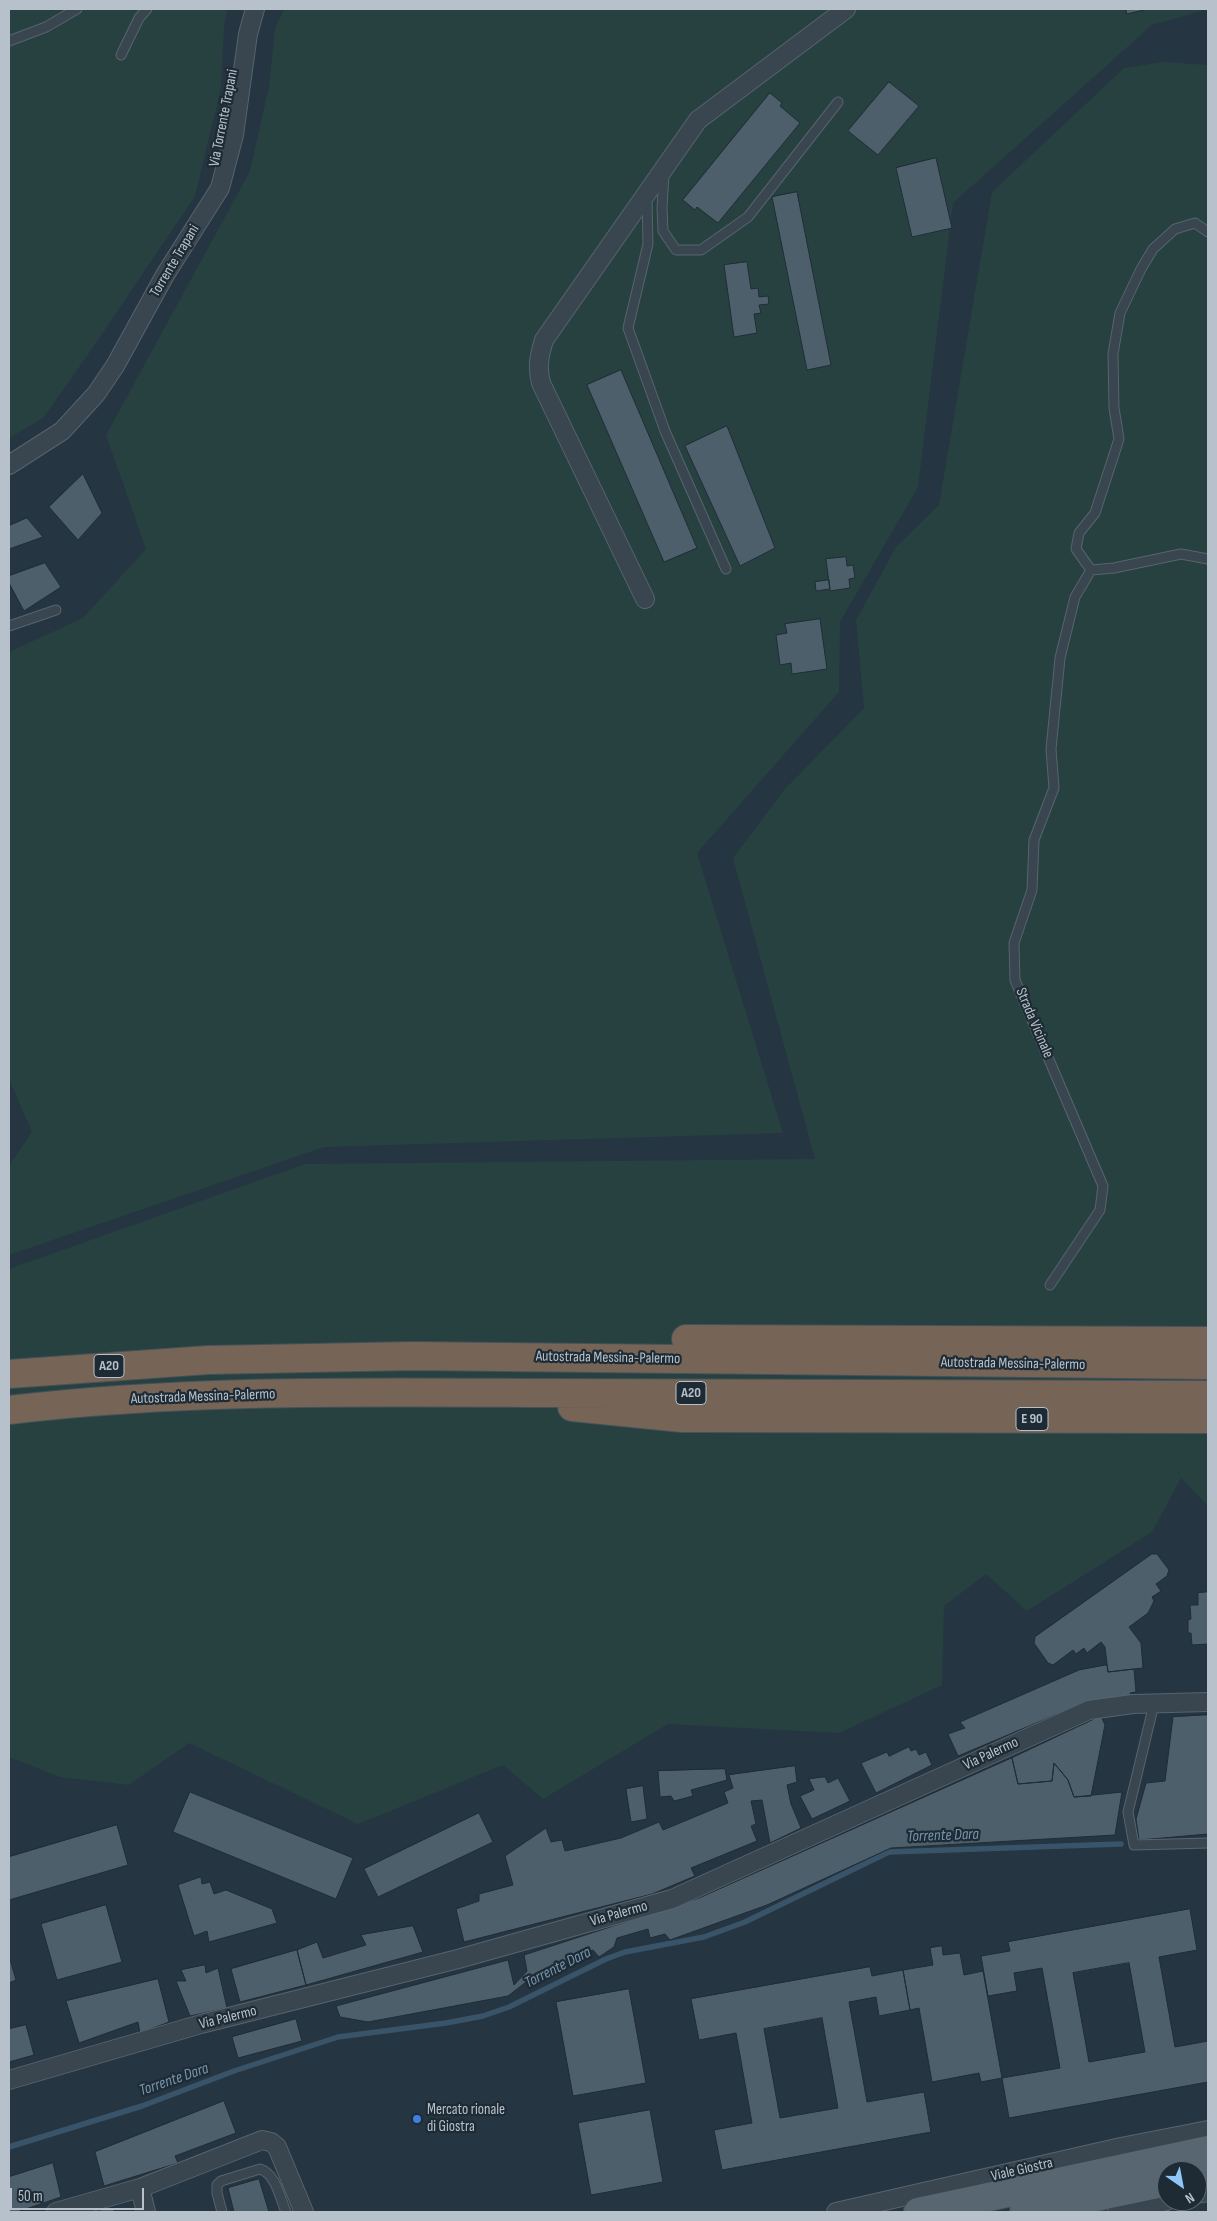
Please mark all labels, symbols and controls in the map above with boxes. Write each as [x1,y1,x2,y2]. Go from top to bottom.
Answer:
street label: Via Torrente Trapani [206,68,242,168]
street label: Torrente Trapani [146,222,204,300]
street label: Strada Vicinale [1011,985,1057,1061]
street label: Autostrada Messina-Palermo [536,1348,680,1368]
road number: A20 [94,1354,124,1378]
street label: Autostrada Messina-Palermo [941,1354,1085,1374]
road number: A20 [676,1382,706,1405]
street label: Autostrada Messina-Palermo [130,1385,276,1409]
road number: E 90 [1016,1408,1048,1430]
street label: Via Palermo [961,1733,1021,1775]
water label: Torrente Dara [907,1825,979,1847]
street label: Via Palermo [588,1897,650,1931]
water label: Torrente Dara [522,1943,594,1993]
street label: Via Palermo [197,2002,259,2034]
water label: Torrente Dara [137,2059,211,2101]
place label: Mercato rionale di Giostra [427,2101,505,2136]
marker: Mercato rionale di Giostra [411,2113,423,2125]
street label: Viale Giostra [989,2154,1055,2186]
north arrow [1157,2161,1207,2211]
scale bar [12,2178,146,2210]
text: 50 m [18,2187,43,2206]
text: N [1182,2189,1198,2207]

